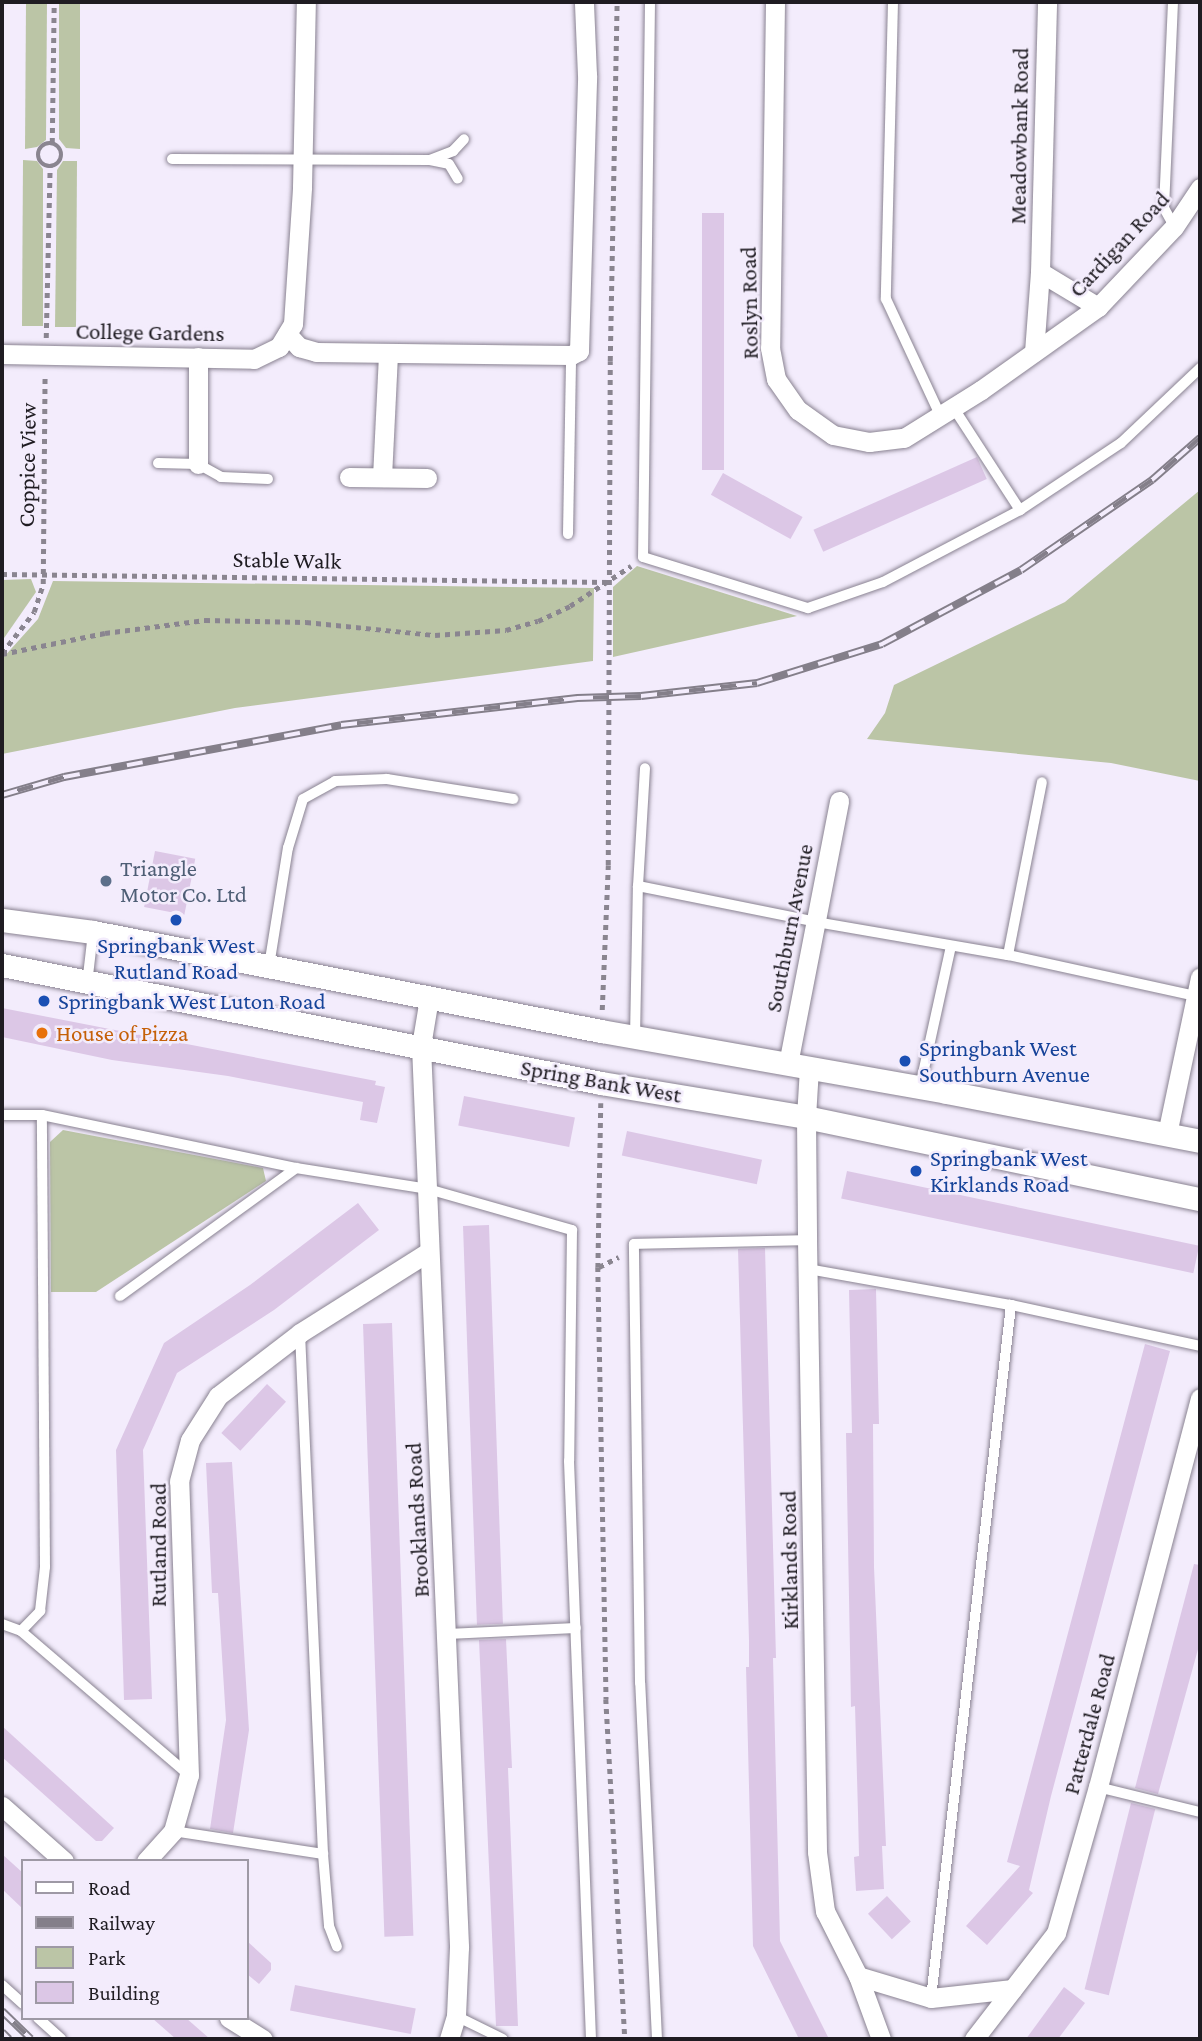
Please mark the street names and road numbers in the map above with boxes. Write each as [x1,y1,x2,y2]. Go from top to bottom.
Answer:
street label: Meadowbank Road [1004,47,1034,225]
street label: Cardigan Road [1063,185,1175,303]
street label: Roslyn Road [734,246,764,360]
street label: College Gardens [75,317,225,347]
street label: Coppice View [12,402,42,528]
street label: Stable Walk [232,545,342,575]
street label: Southburn Avenue [759,841,819,1015]
street label: Spring Bank West [519,1053,683,1109]
street label: Brooklands Road [399,1442,435,1598]
street label: Rutland Road [144,1483,172,1607]
street label: Kirklands Road [774,1490,804,1630]
street label: Patterdale Road [1057,1651,1121,1797]

